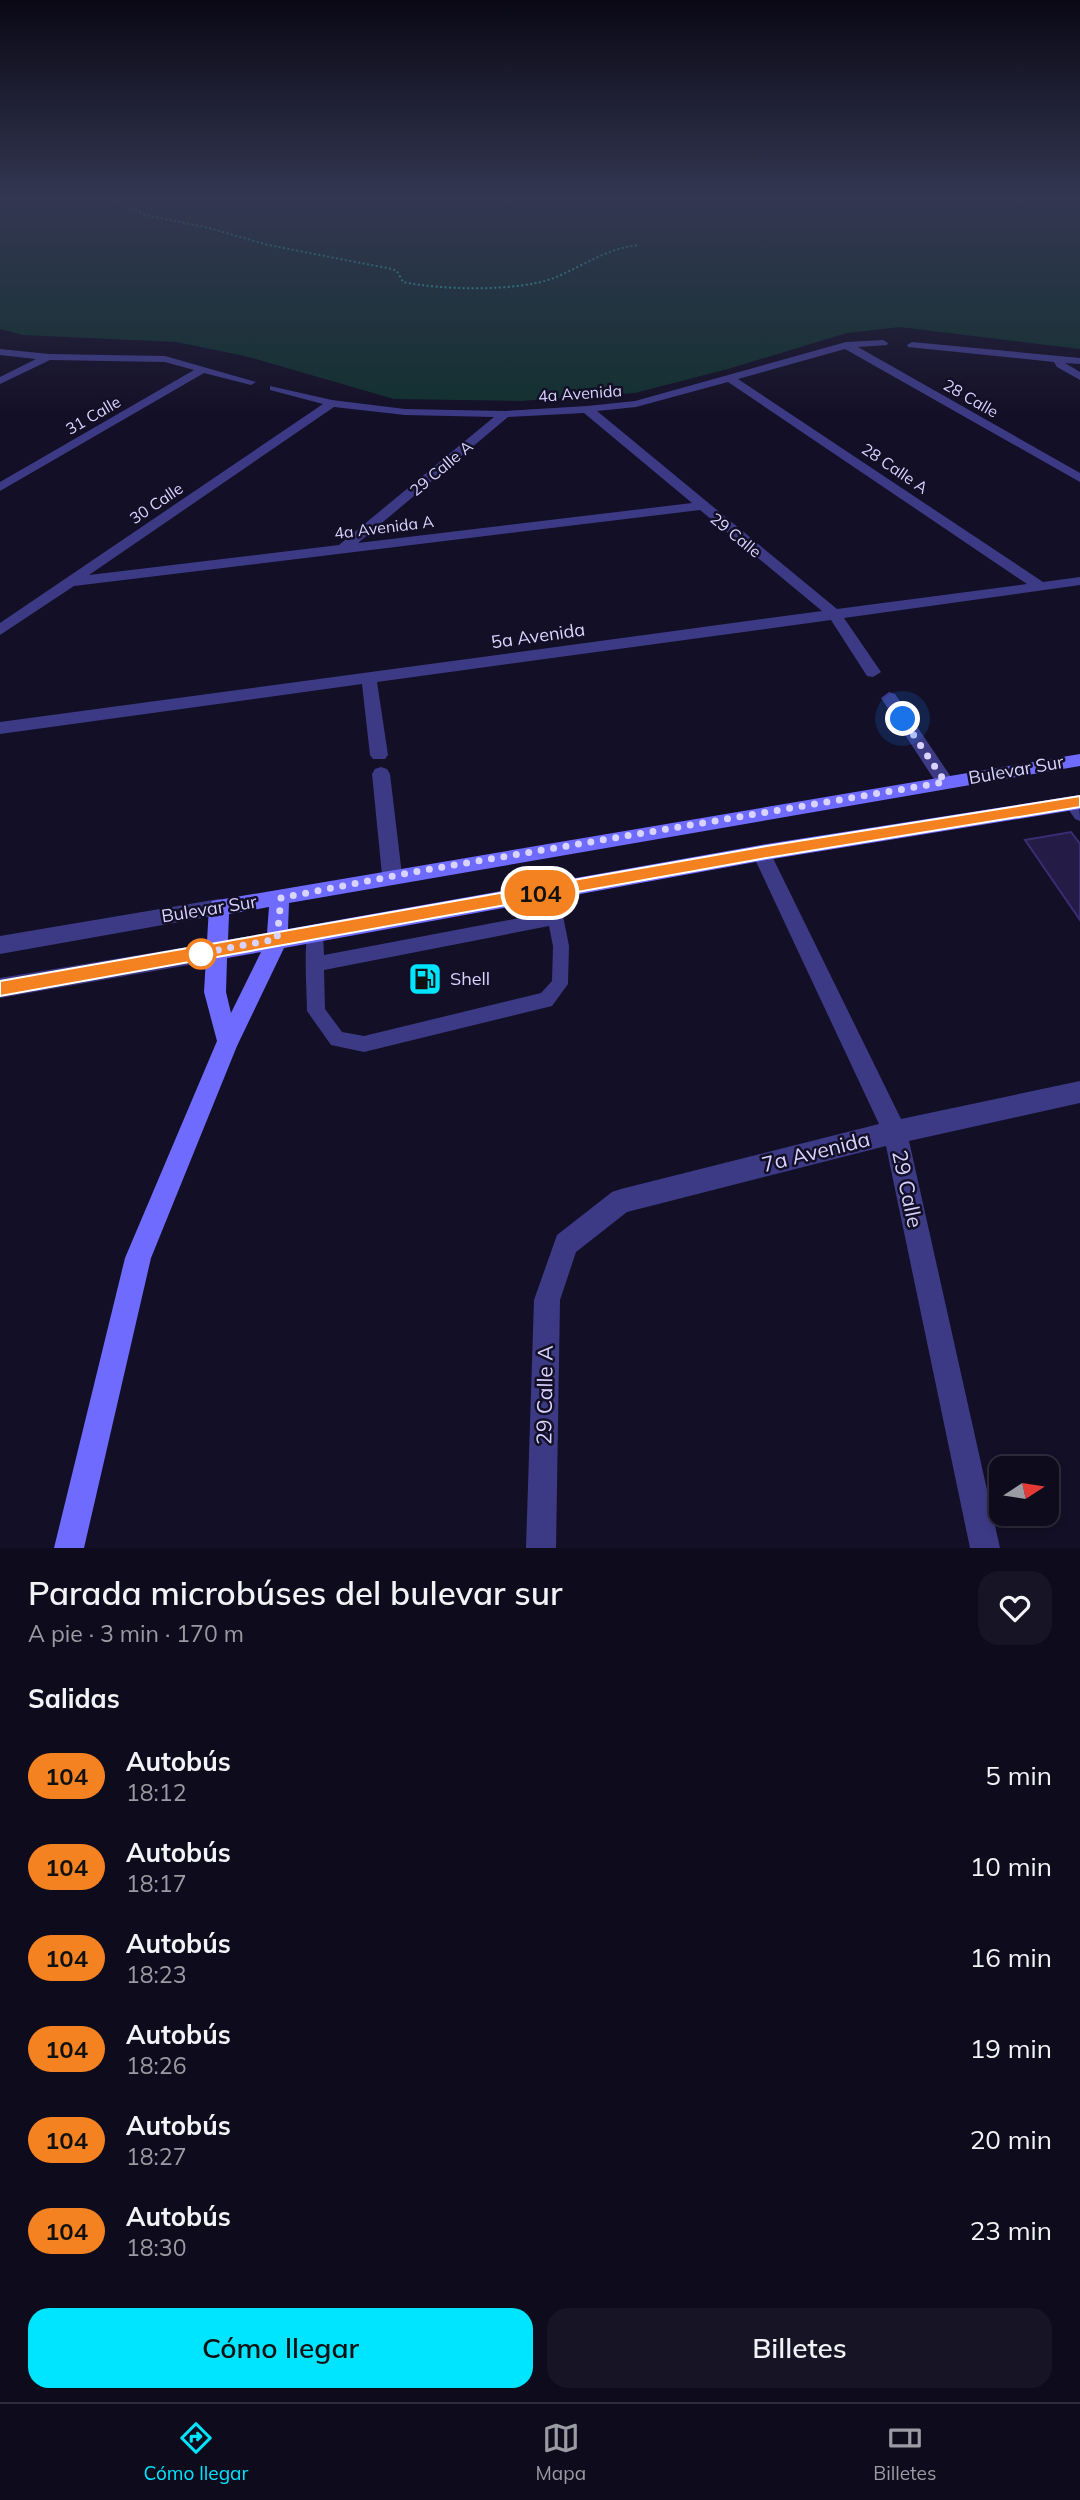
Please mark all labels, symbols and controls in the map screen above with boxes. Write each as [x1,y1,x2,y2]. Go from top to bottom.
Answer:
street label: 28 Calle [940,374,1002,422]
street label: 4a Avenida [537,380,623,406]
street label: 31 Calle [62,391,124,439]
street label: 29 Calle A [405,436,477,500]
street label: 28 Calle A [858,438,932,498]
street label: 30 Calle [126,478,186,528]
street label: 29 Calle [706,508,766,562]
street label: 4a Avenida A [333,511,435,543]
street label: 5a Avenida [489,618,586,653]
your location [885,701,920,736]
street label: Bulevar Sur [967,750,1066,789]
line badge: 104 [500,870,580,916]
text: 104 [518,878,562,908]
street label: Bulevar Sur [160,890,259,927]
unlabelled marker [186,939,216,969]
fuel station icon: Shell [406,960,444,998]
place label: Shell [450,967,490,990]
street label: 7a Avenida [759,1125,873,1177]
street label: 29 Calle [887,1148,929,1230]
street label: 29 Calle A [530,1344,558,1445]
north arrow [989,1456,1059,1526]
map controls [989,1456,1059,1526]
button: heart [978,1571,1052,1645]
text: Parada microbúses del bulevar sur [28,1572,562,1613]
text: A pie · 3 min · 170 m [28,1619,244,1648]
text: Salidas [28,1682,120,1715]
text: Autobús [126,1745,231,1778]
text: 5 min [985,1759,1052,1792]
text: 104 [45,1761,88,1791]
text: 18:12 [126,1778,186,1807]
text: Autobús [126,1836,231,1869]
text: 10 min [970,1850,1052,1883]
text: 104 [45,1852,88,1882]
text: 18:17 [126,1869,186,1898]
text: Autobús [126,1927,231,1960]
text: 16 min [970,1941,1052,1974]
text: 104 [45,1943,88,1973]
text: 18:23 [126,1960,186,1989]
text: Autobús [126,2018,231,2051]
text: 19 min [970,2032,1052,2065]
text: 104 [45,2034,88,2064]
text: 18:26 [126,2051,186,2080]
text: Autobús [126,2109,231,2142]
text: 20 min [970,2123,1052,2156]
text: 104 [45,2125,88,2155]
text: 18:27 [126,2142,186,2171]
text: Autobús [126,2200,231,2233]
text: 23 min [970,2214,1052,2247]
text: 104 [45,2216,88,2246]
text: 18:30 [126,2233,186,2262]
button: Cómo llegar [28,2308,533,2388]
button: Billetes [547,2308,1052,2388]
tab: Cómo llegar [144,2419,248,2485]
tab: Mapa [536,2419,586,2485]
tab: Billetes [873,2419,936,2485]

